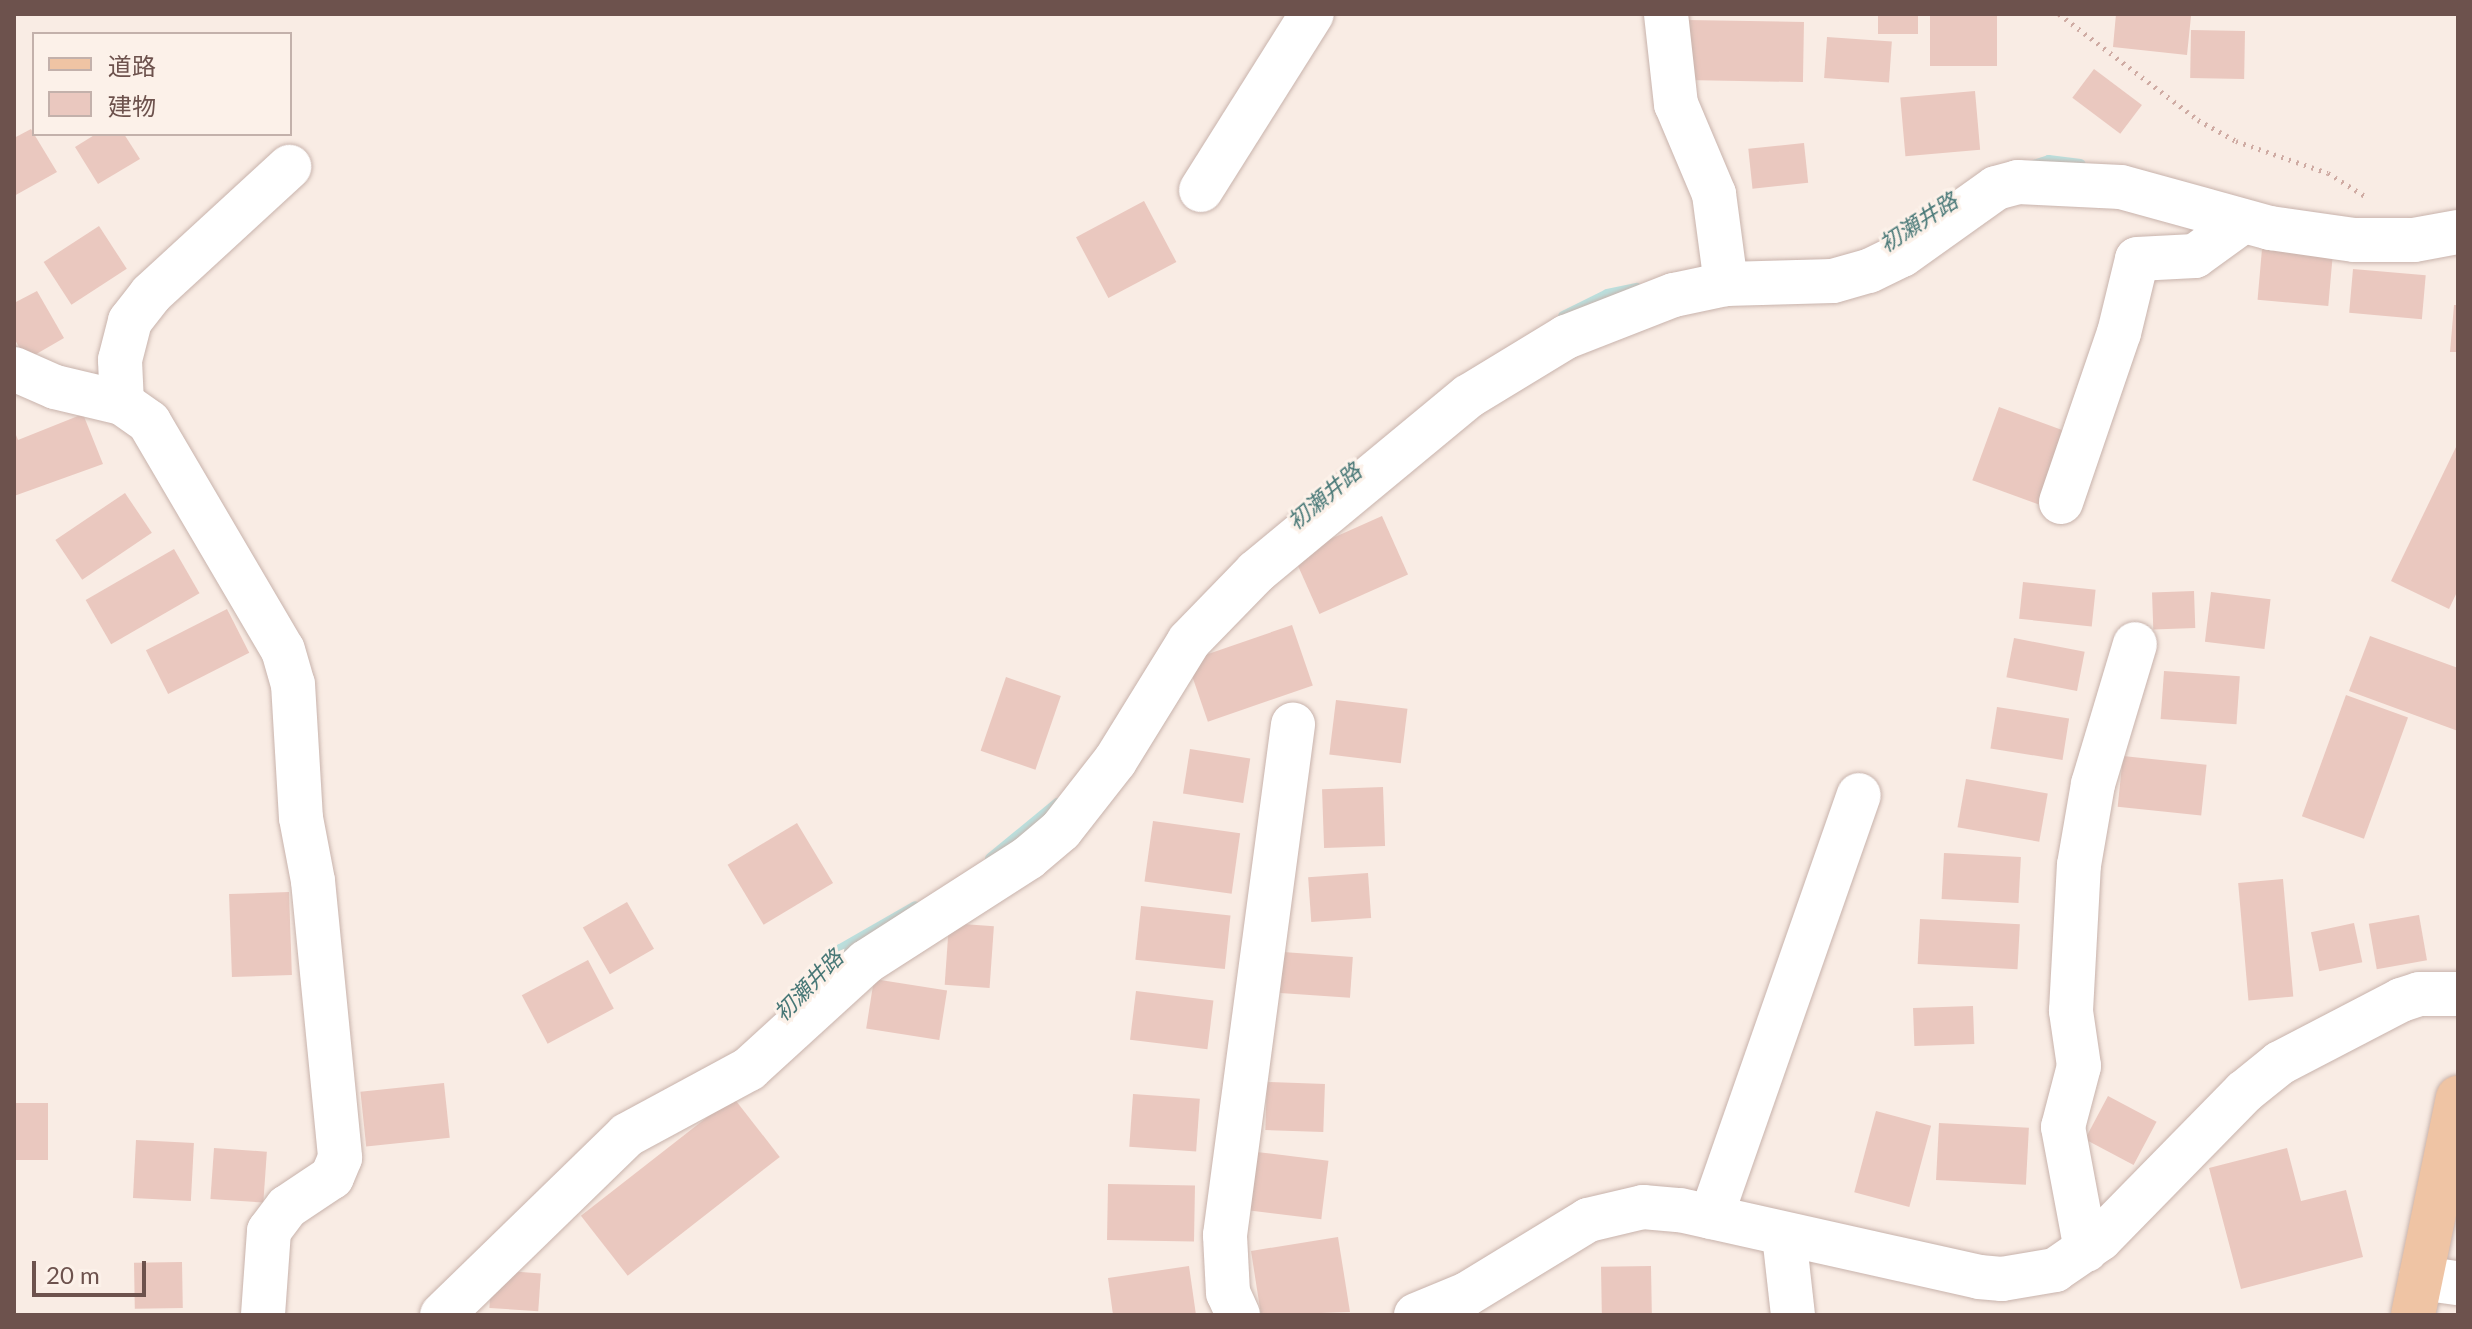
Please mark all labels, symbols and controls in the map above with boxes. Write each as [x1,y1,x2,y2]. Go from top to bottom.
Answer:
legend [32,32,292,136]
text: 道路 [108,51,156,80]
text: 建物 [108,91,156,120]
water label: 初瀬井路 [1874,187,1962,257]
water label: 初瀬井路 [1282,458,1366,534]
water label: 初瀬井路 [768,944,848,1026]
scale bar [36,1245,150,1295]
text: 20 m [46,1260,100,1289]

